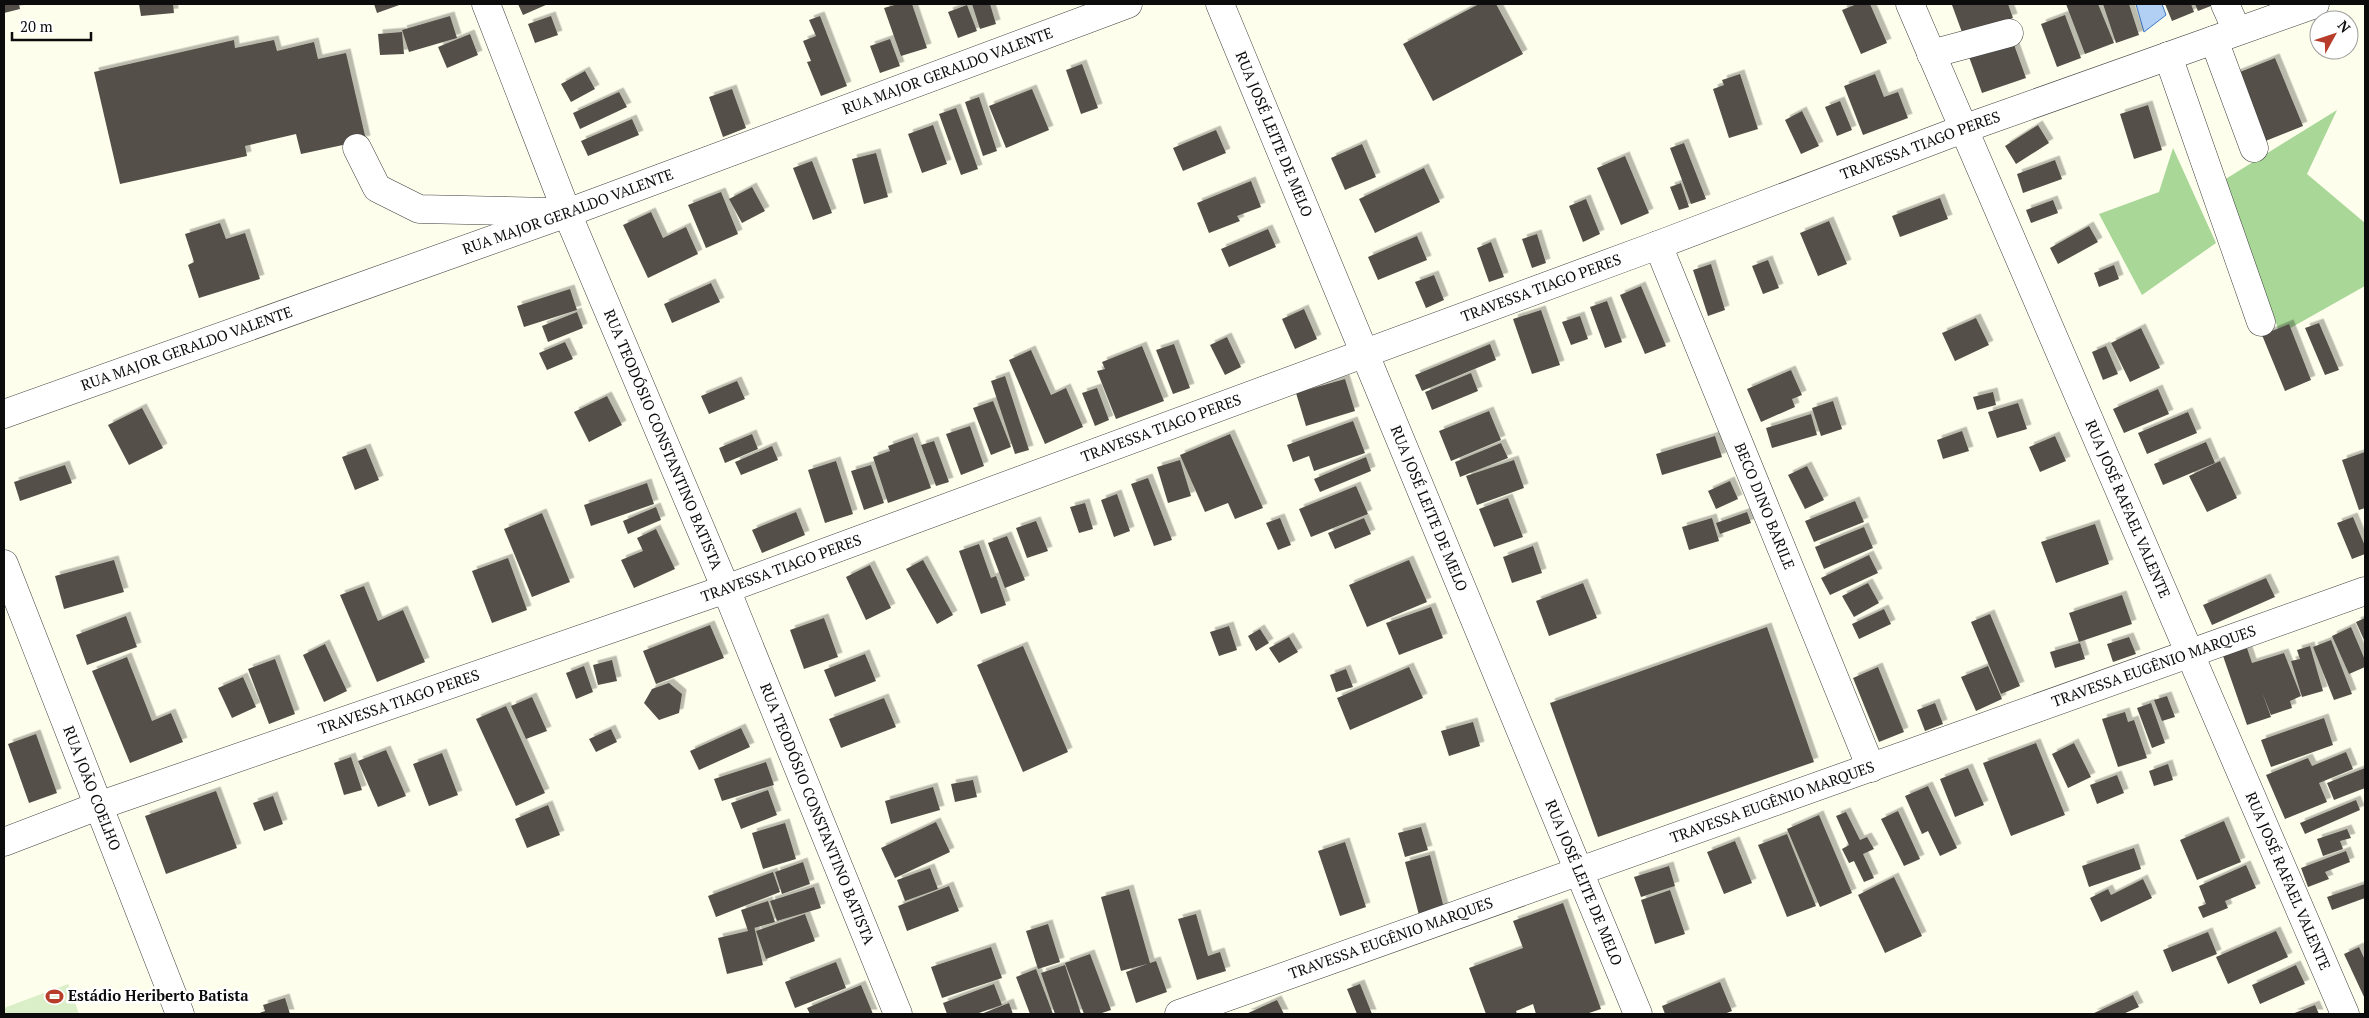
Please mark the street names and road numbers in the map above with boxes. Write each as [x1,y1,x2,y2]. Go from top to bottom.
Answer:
street label: RUA MAJOR GERALDO VALENTE [839,22,1055,119]
street label: RUA JOSÉ LEITE DE MELO [1232,48,1318,220]
street label: TRAVESSA TIAGO PERES [1837,106,2003,184]
street label: RUA MAJOR GERALDO VALENTE [459,163,676,259]
street label: TRAVESSA TIAGO PERES [1458,248,1624,326]
street label: RUA MAJOR GERALDO VALENTE [78,301,295,395]
street label: RUA TEODÓSIO CONSTANTINO BATISTA [600,306,728,573]
street label: TRAVESSA TIAGO PERES [1078,389,1244,466]
street label: RUA JOSÉ RAFAEL VALENTE [2081,417,2176,601]
street label: RUA JOSÉ LEITE DE MELO [1387,422,1473,594]
street label: BECO DINO BARILE [1731,440,1800,572]
street label: TRAVESSA TIAGO PERES [698,529,864,606]
street label: TRAVESSA EUGÊNIO MARQUES [2049,620,2258,711]
street label: TRAVESSA TIAGO PERES [315,664,482,738]
street label: RUA TEODÓSIO CONSTANTINO BATISTA [756,680,880,948]
street label: RUA JOÃO COELHO [59,723,126,853]
street label: TRAVESSA EUGÊNIO MARQUES [1667,756,1877,847]
street label: RUA JOSÉ RAFAEL VALENTE [2241,788,2336,973]
street label: RUA JOSÉ LEITE DE MELO [1541,796,1628,968]
street label: TRAVESSA EUGÊNIO MARQUES [1286,892,1495,983]

